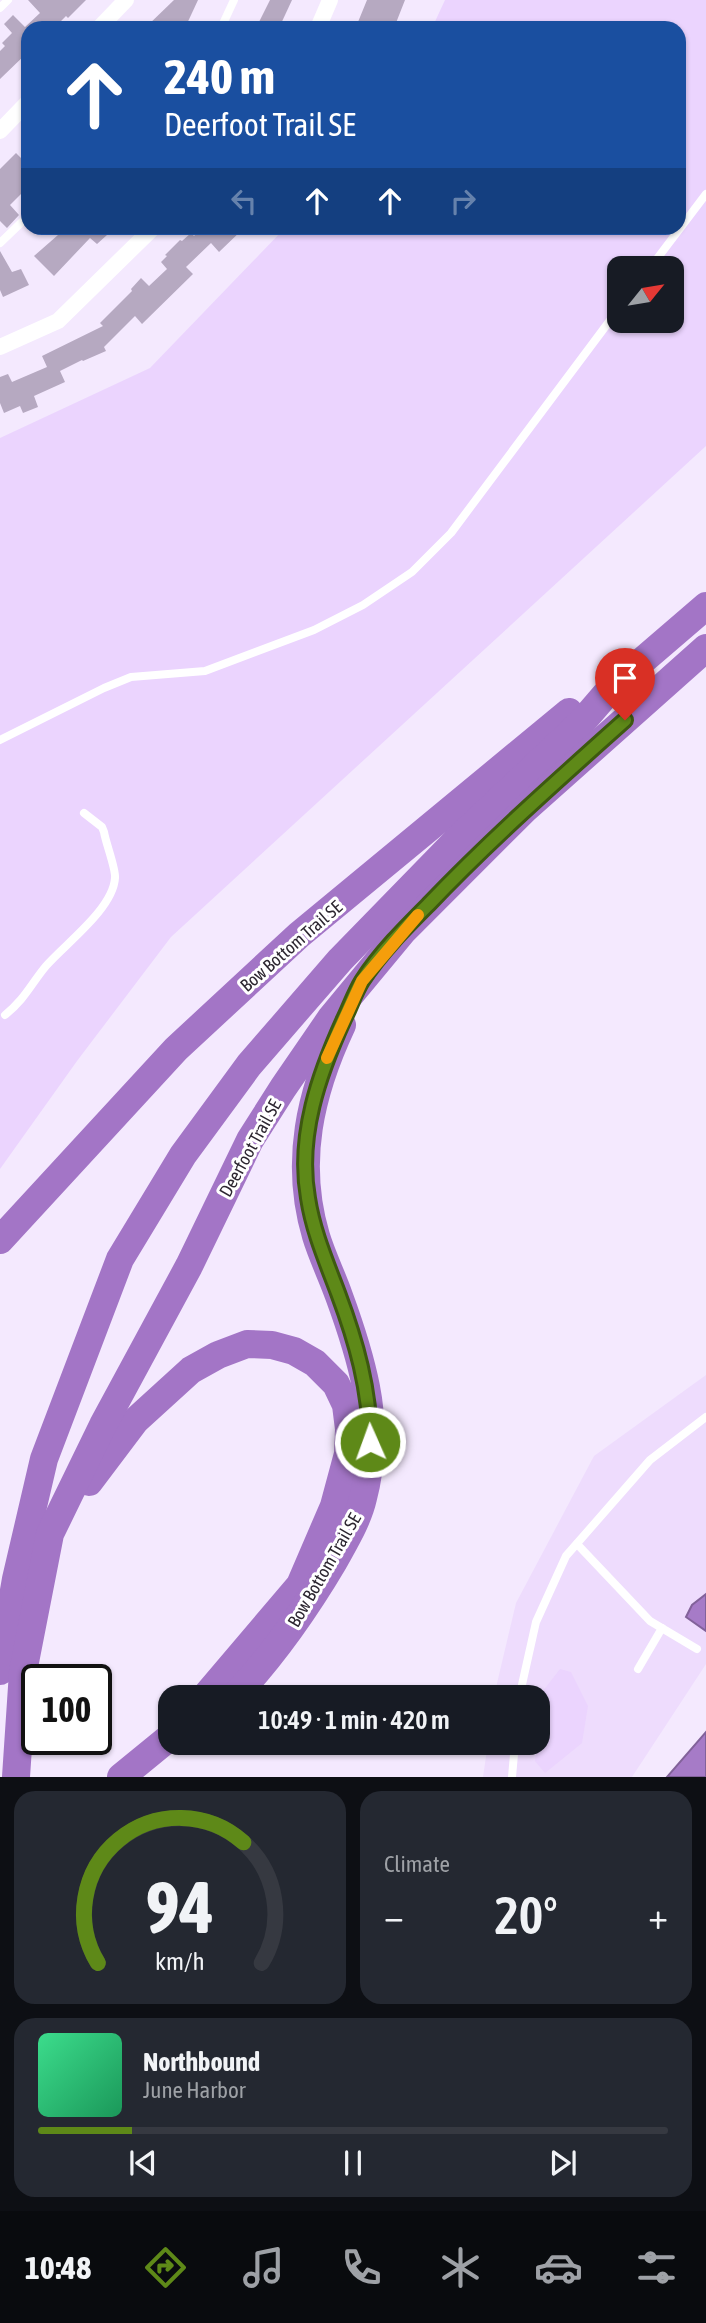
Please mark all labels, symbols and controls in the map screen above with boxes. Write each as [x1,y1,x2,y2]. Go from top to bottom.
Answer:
text: 240 m [164,48,275,104]
icon: ahead [49,49,140,140]
text: Deerfoot Trail SE [164,106,356,143]
icon: left [225,182,263,220]
icon: ahead [298,182,336,220]
icon: ahead [371,182,409,220]
icon: right [444,182,482,220]
north arrow [607,256,684,332]
map controls [607,256,684,333]
pin [595,648,655,720]
icon: arrive [606,659,644,697]
street label: Bow Bottom Trail SE [236,896,346,996]
street label: Deerfoot Trail SE [215,1096,285,1200]
position arrow [333,1405,407,1479]
street label: Bow Bottom Trail SE [283,1509,365,1631]
speed limit sign: 100 [21,1664,112,1755]
text: 10:49 · 1 min · 420 m [258,1705,450,1735]
text: Climate [384,1851,450,1877]
text: 94 [146,1866,214,1949]
text: 20° [494,1885,558,1945]
text: − [384,1894,404,1937]
text: + [648,1894,668,1937]
text: km/h [155,1947,205,1975]
text: Northbound [143,2047,260,2077]
text: June Harbor [143,2077,246,2103]
icon: previous [124,2144,162,2182]
icon: pause [334,2144,372,2182]
icon: next [544,2144,582,2182]
icon: directions [141,2243,190,2292]
icon: music [239,2243,288,2292]
icon: phone [337,2243,386,2292]
icon: climate [436,2243,485,2292]
icon: car [534,2243,583,2292]
icon: filters [632,2243,681,2292]
text: 10:48 [25,2249,91,2286]

